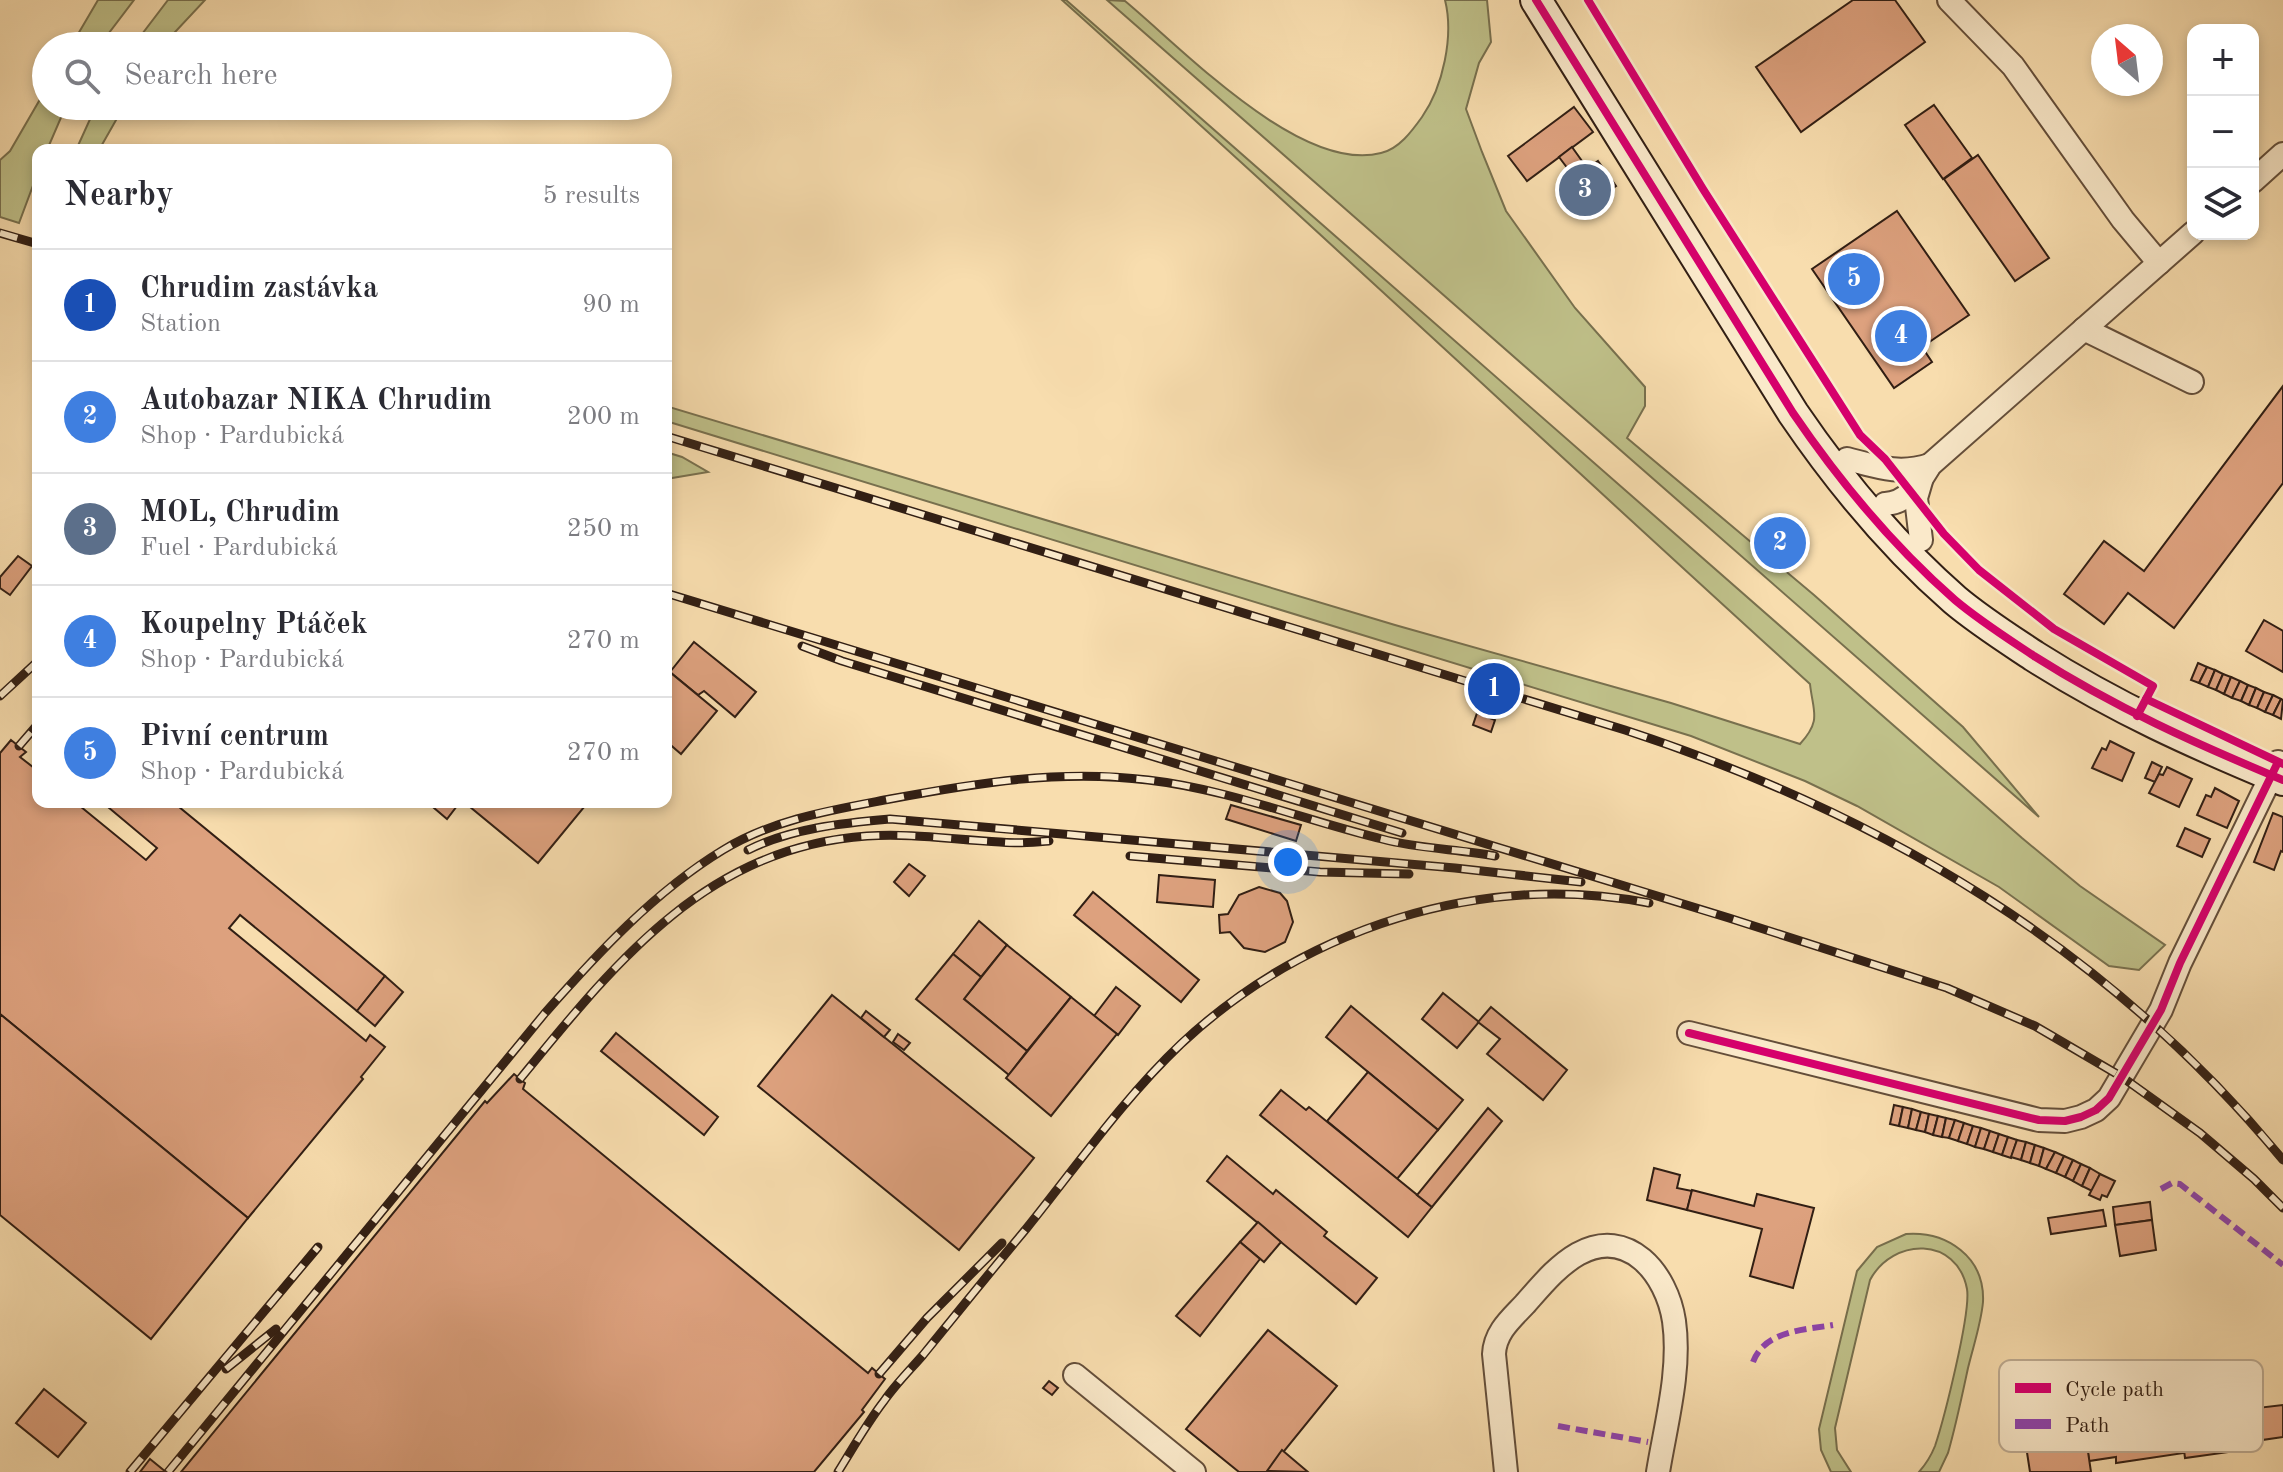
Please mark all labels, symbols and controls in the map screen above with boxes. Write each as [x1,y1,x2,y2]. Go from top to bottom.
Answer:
north arrow [2091,24,2163,96]
map controls [2187,24,2259,240]
button: + [2187,24,2259,96]
search box [32,32,672,120]
icon: search [60,54,104,98]
text: Search here [124,61,278,91]
button: − [2187,96,2259,168]
pin: 3 [1559,160,1611,220]
button: layers [2187,168,2259,240]
text: Nearby [64,179,174,213]
text: 5 results [542,183,640,209]
pin: 5 [1828,249,1880,309]
text: Chrudim zastávka [140,274,378,304]
text: 1 [82,292,98,318]
text: 90 m [582,292,640,318]
pin: 4 [1875,306,1927,366]
text: Station [140,311,221,337]
text: Autobazar NIKA Chrudim [140,386,492,416]
text: 2 [82,404,98,430]
text: 200 m [567,404,640,430]
text: Shop · Pardubická [140,423,344,449]
text: MOL, Chrudim [140,498,340,528]
pin: 2 [1754,513,1806,573]
text: 3 [82,516,98,542]
text: 250 m [567,516,640,542]
text: Fuel · Pardubická [140,535,338,561]
text: Koupelny Ptáček [140,610,367,640]
text: 4 [82,628,98,654]
text: 270 m [567,628,640,654]
text: Shop · Pardubická [140,647,344,673]
pin: 1 [1468,659,1520,719]
text: Pivní centrum [140,722,329,752]
text: 5 [82,740,98,766]
text: 270 m [567,740,640,766]
text: Shop · Pardubická [140,759,344,785]
your location [1268,842,1308,882]
legend [1999,1360,2263,1452]
text: Cycle path [2065,1379,2164,1401]
text: Path [2065,1415,2110,1437]

